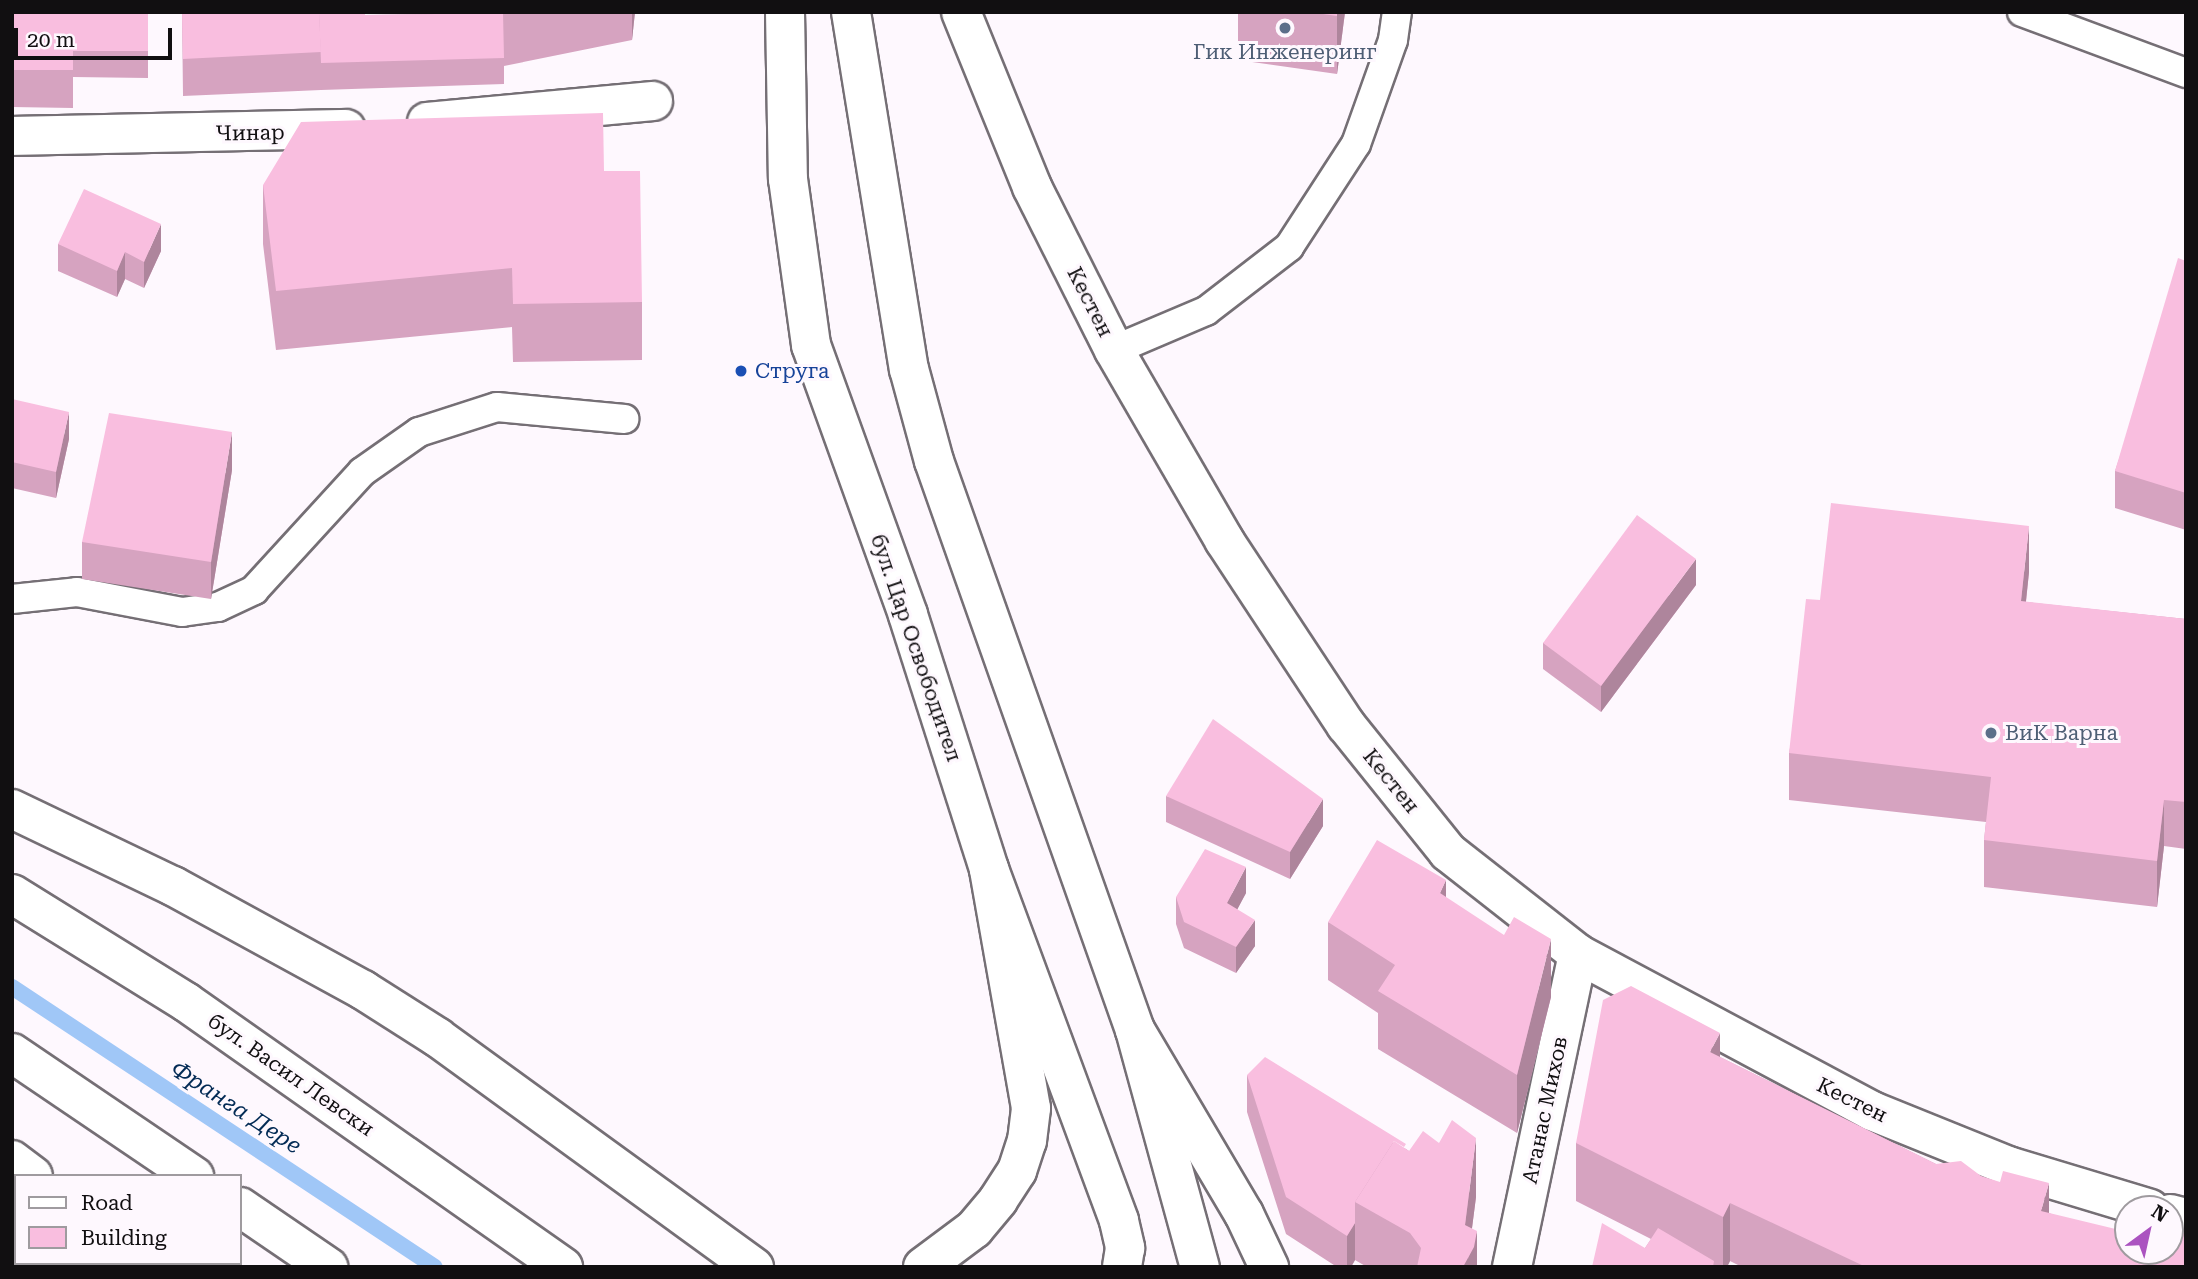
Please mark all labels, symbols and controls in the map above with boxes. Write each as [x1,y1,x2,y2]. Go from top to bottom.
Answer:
scale bar [18,14,175,58]
marker: Гик Инженеринг [1277,20,1293,36]
text: 20 m [27,28,75,52]
place label: Гик Инженеринг [1193,39,1377,65]
street label: Чинар [215,120,285,146]
street label: Кестен [1062,263,1118,341]
place label: Струга [755,358,829,384]
marker: Струга [733,363,749,379]
street label: бул. Цар Освободител [865,531,967,765]
place label: ВиК Варна [2005,720,2118,746]
marker: ВиК Варна [1983,725,1999,741]
street label: Кестен [1358,744,1424,818]
street label: бул. Васил Левски [203,1008,379,1142]
street label: Атанас Михов [1517,1034,1573,1186]
water label: Франга Дере [166,1056,306,1160]
street label: Кестен [1813,1072,1891,1128]
legend [14,1174,242,1265]
text: Road [81,1191,133,1215]
north arrow [2114,1195,2184,1265]
text: N [2147,1200,2172,1227]
text: Building [81,1226,167,1250]

